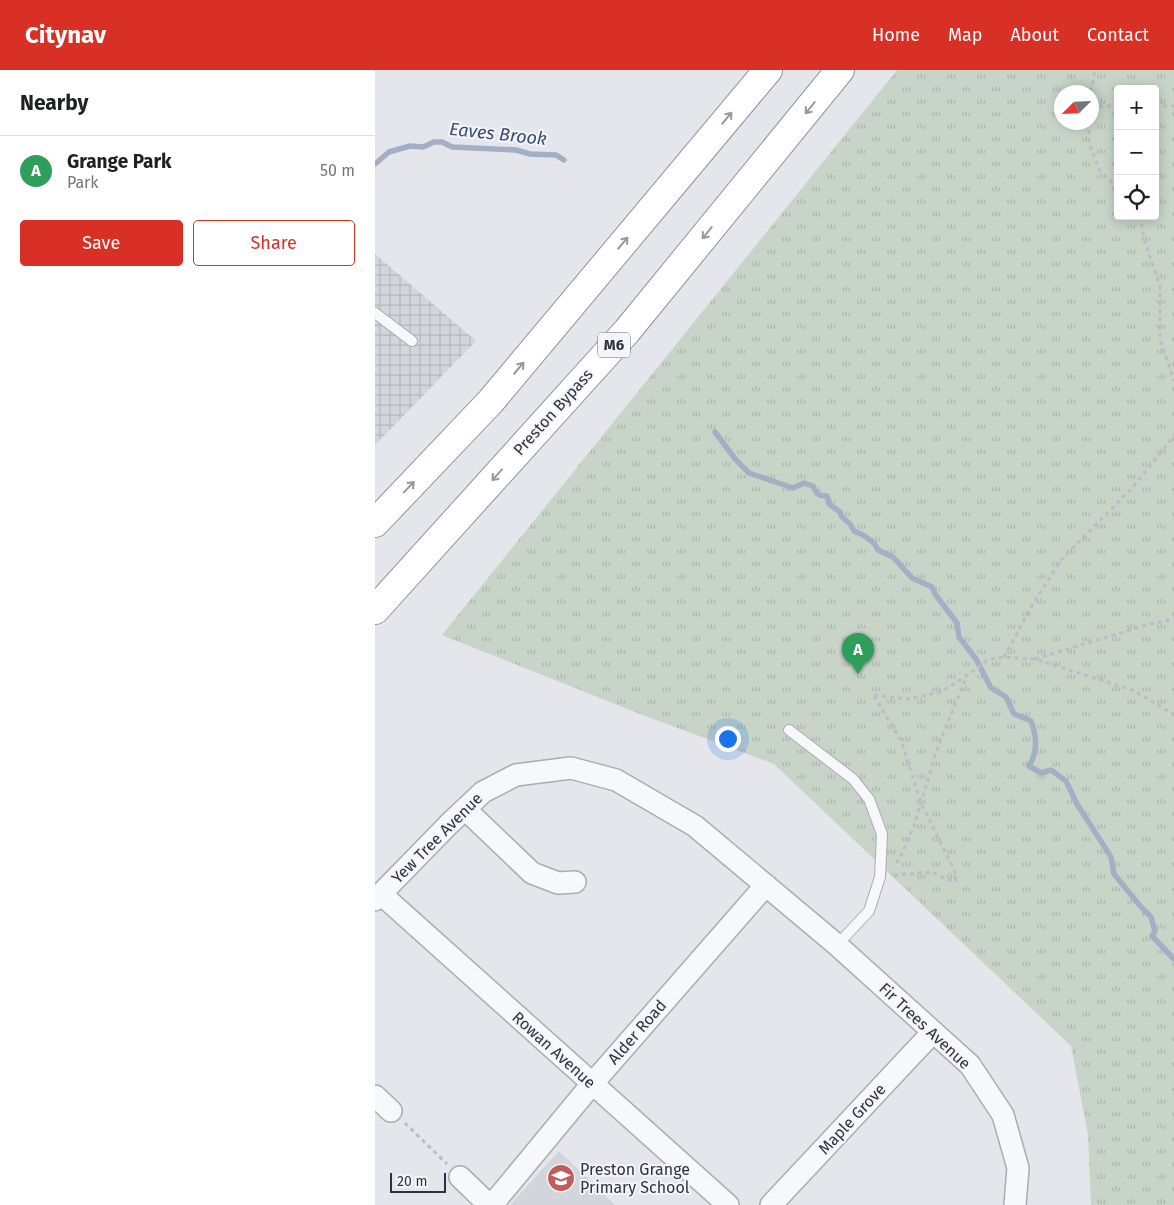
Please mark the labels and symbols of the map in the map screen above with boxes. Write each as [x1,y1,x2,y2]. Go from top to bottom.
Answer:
north arrow [1054,85,1099,130]
one-way arrow [804,101,815,114]
one-way arrow [721,112,733,125]
water label: Eaves Brook [448,118,548,150]
one-way arrow [701,227,712,240]
one-way arrow [617,237,628,250]
road number: M6 [598,332,630,358]
one-way arrow [513,362,524,375]
street label: Preston Bypass [509,365,597,459]
one-way arrow [491,468,503,481]
one-way arrow [403,481,415,494]
pin: A [842,633,874,674]
your location [715,726,741,752]
street label: Yew Tree Avenue [388,789,486,887]
street label: Fir Trees Avenue [875,979,975,1073]
street label: Alder Road [604,996,670,1068]
street label: Rowan Avenue [508,1008,600,1092]
street label: Maple Grove [814,1080,890,1158]
place label: Preston Grange Primary School [580,1160,690,1197]
school or university icon: Preston Grange Primary School [546,1163,576,1193]
scale bar [390,1170,446,1193]

